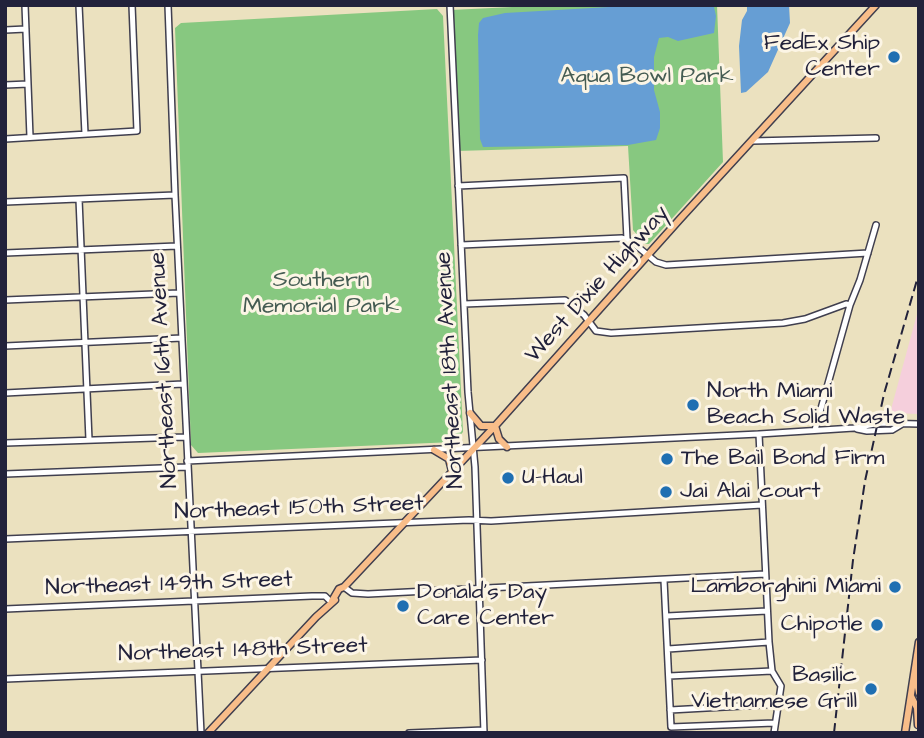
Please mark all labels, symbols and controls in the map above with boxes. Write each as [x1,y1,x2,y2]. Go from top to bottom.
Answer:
place label: FedEx Ship Center [764,30,880,84]
marker: FedEx Ship Center [886,49,902,65]
park label: Aqua Bowl Park [560,63,734,91]
street label: West Dixie Highway [520,201,676,369]
street label: Northeast 16th Avenue [145,251,185,489]
street label: Northeast 18th Avenue [431,251,471,489]
park label: Southern Memorial Park [243,267,399,321]
place label: North Miami Beach Solid Waste [707,378,905,432]
marker: North Miami Beach Solid Waste [685,397,701,413]
place label: The Bail Bond Firm [681,445,885,473]
marker: The Bail Bond Firm [659,451,675,467]
place label: U-Haul [522,464,583,492]
marker: U-Haul [500,470,516,486]
place label: Jai Alai court [680,478,820,506]
marker: Jai Alai court [658,484,674,500]
street label: Northeast 150th Street [174,491,424,527]
street label: Northeast 149th Street [45,567,293,603]
place label: Lamborghini Miami [690,573,881,601]
place label: Donald's Day Care Center [417,579,554,633]
marker: Lamborghini Miami [887,579,903,595]
marker: Donald's Day Care Center [395,598,411,614]
place label: Chipotle [781,611,863,639]
marker: Chipotle [869,617,885,633]
street label: Northeast 148th Street [118,633,368,669]
place label: Basilic Vietnamese Grill [691,662,857,716]
marker: Basilic Vietnamese Grill [863,681,879,697]

